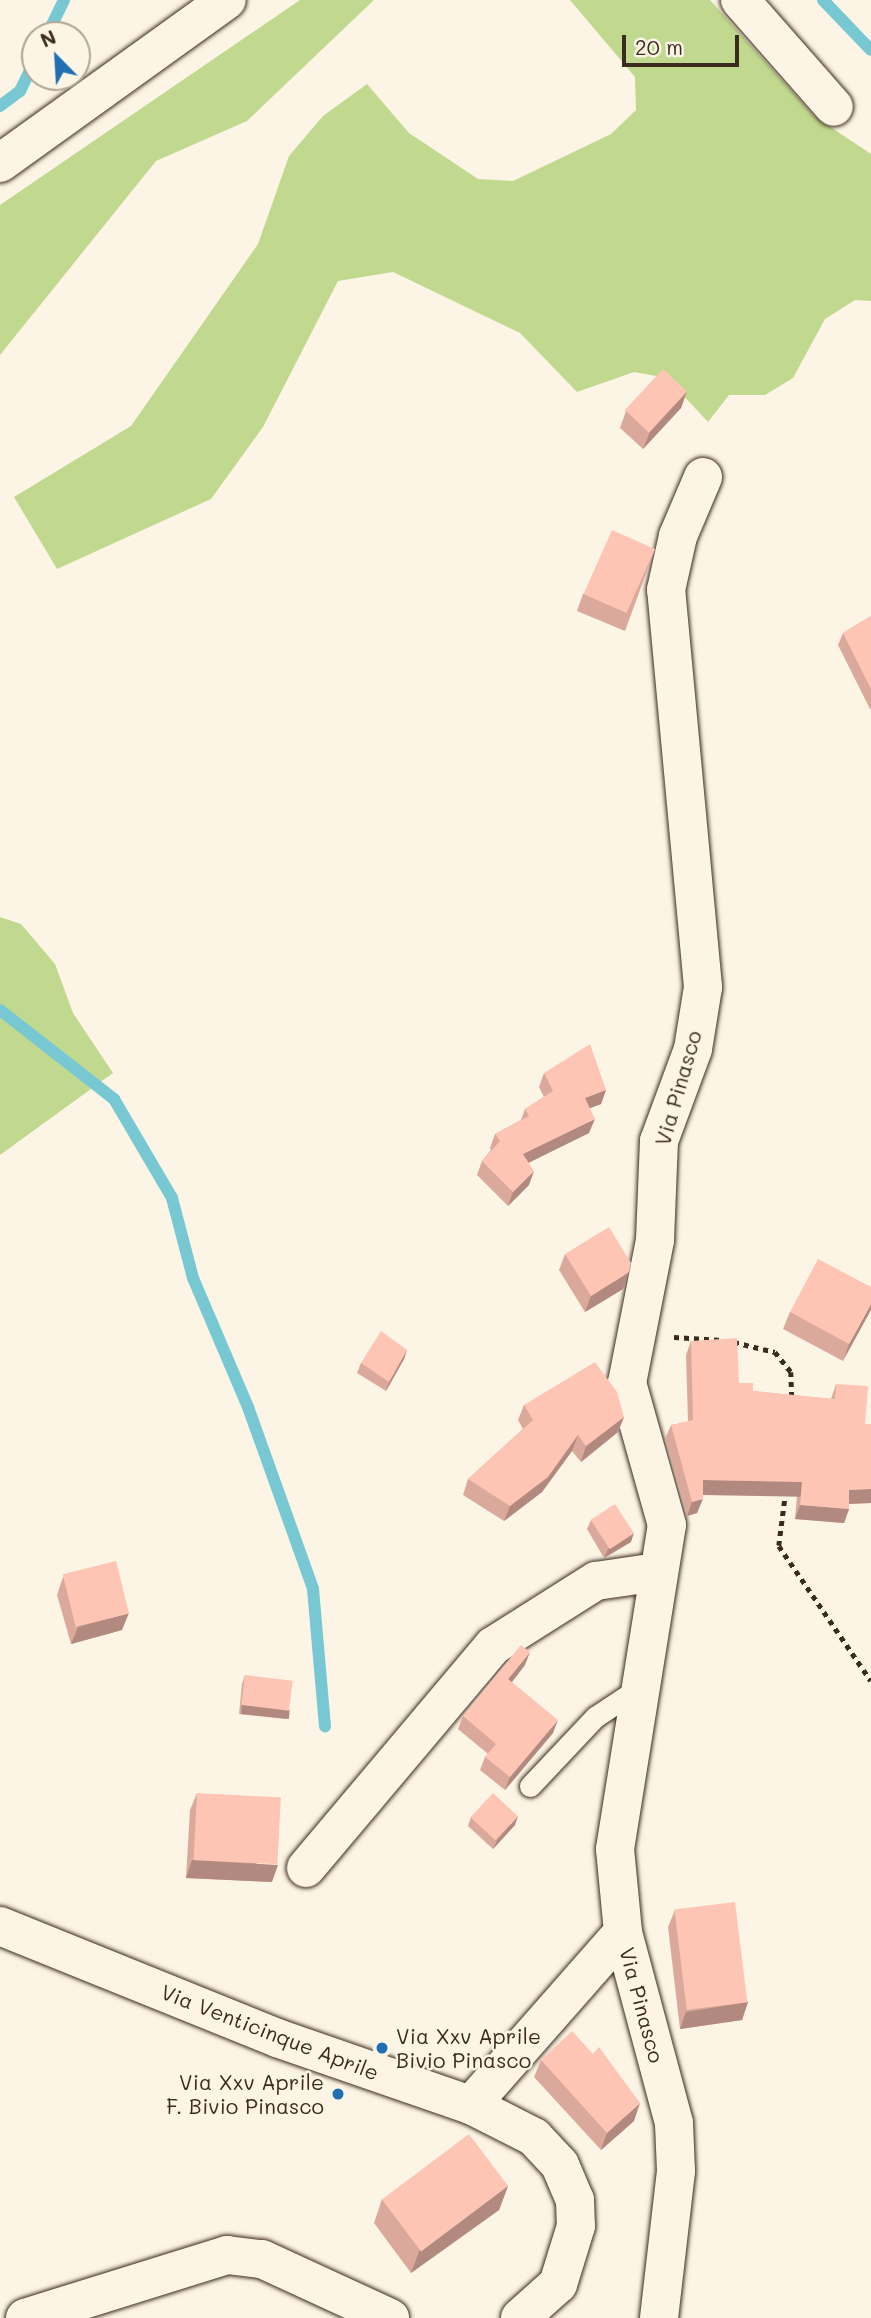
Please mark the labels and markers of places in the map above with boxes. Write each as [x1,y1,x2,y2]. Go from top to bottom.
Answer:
place label: Via Xxv Aprile Bivio Pinasco [396,2023,541,2073]
marker: Via Xxv Aprile Bivio Pinasco [374,2040,390,2056]
place label: Via Xxv Aprile F. Bivio Pinasco [166,2069,324,2119]
marker: Via Xxv Aprile F. Bivio Pinasco [330,2086,346,2102]

